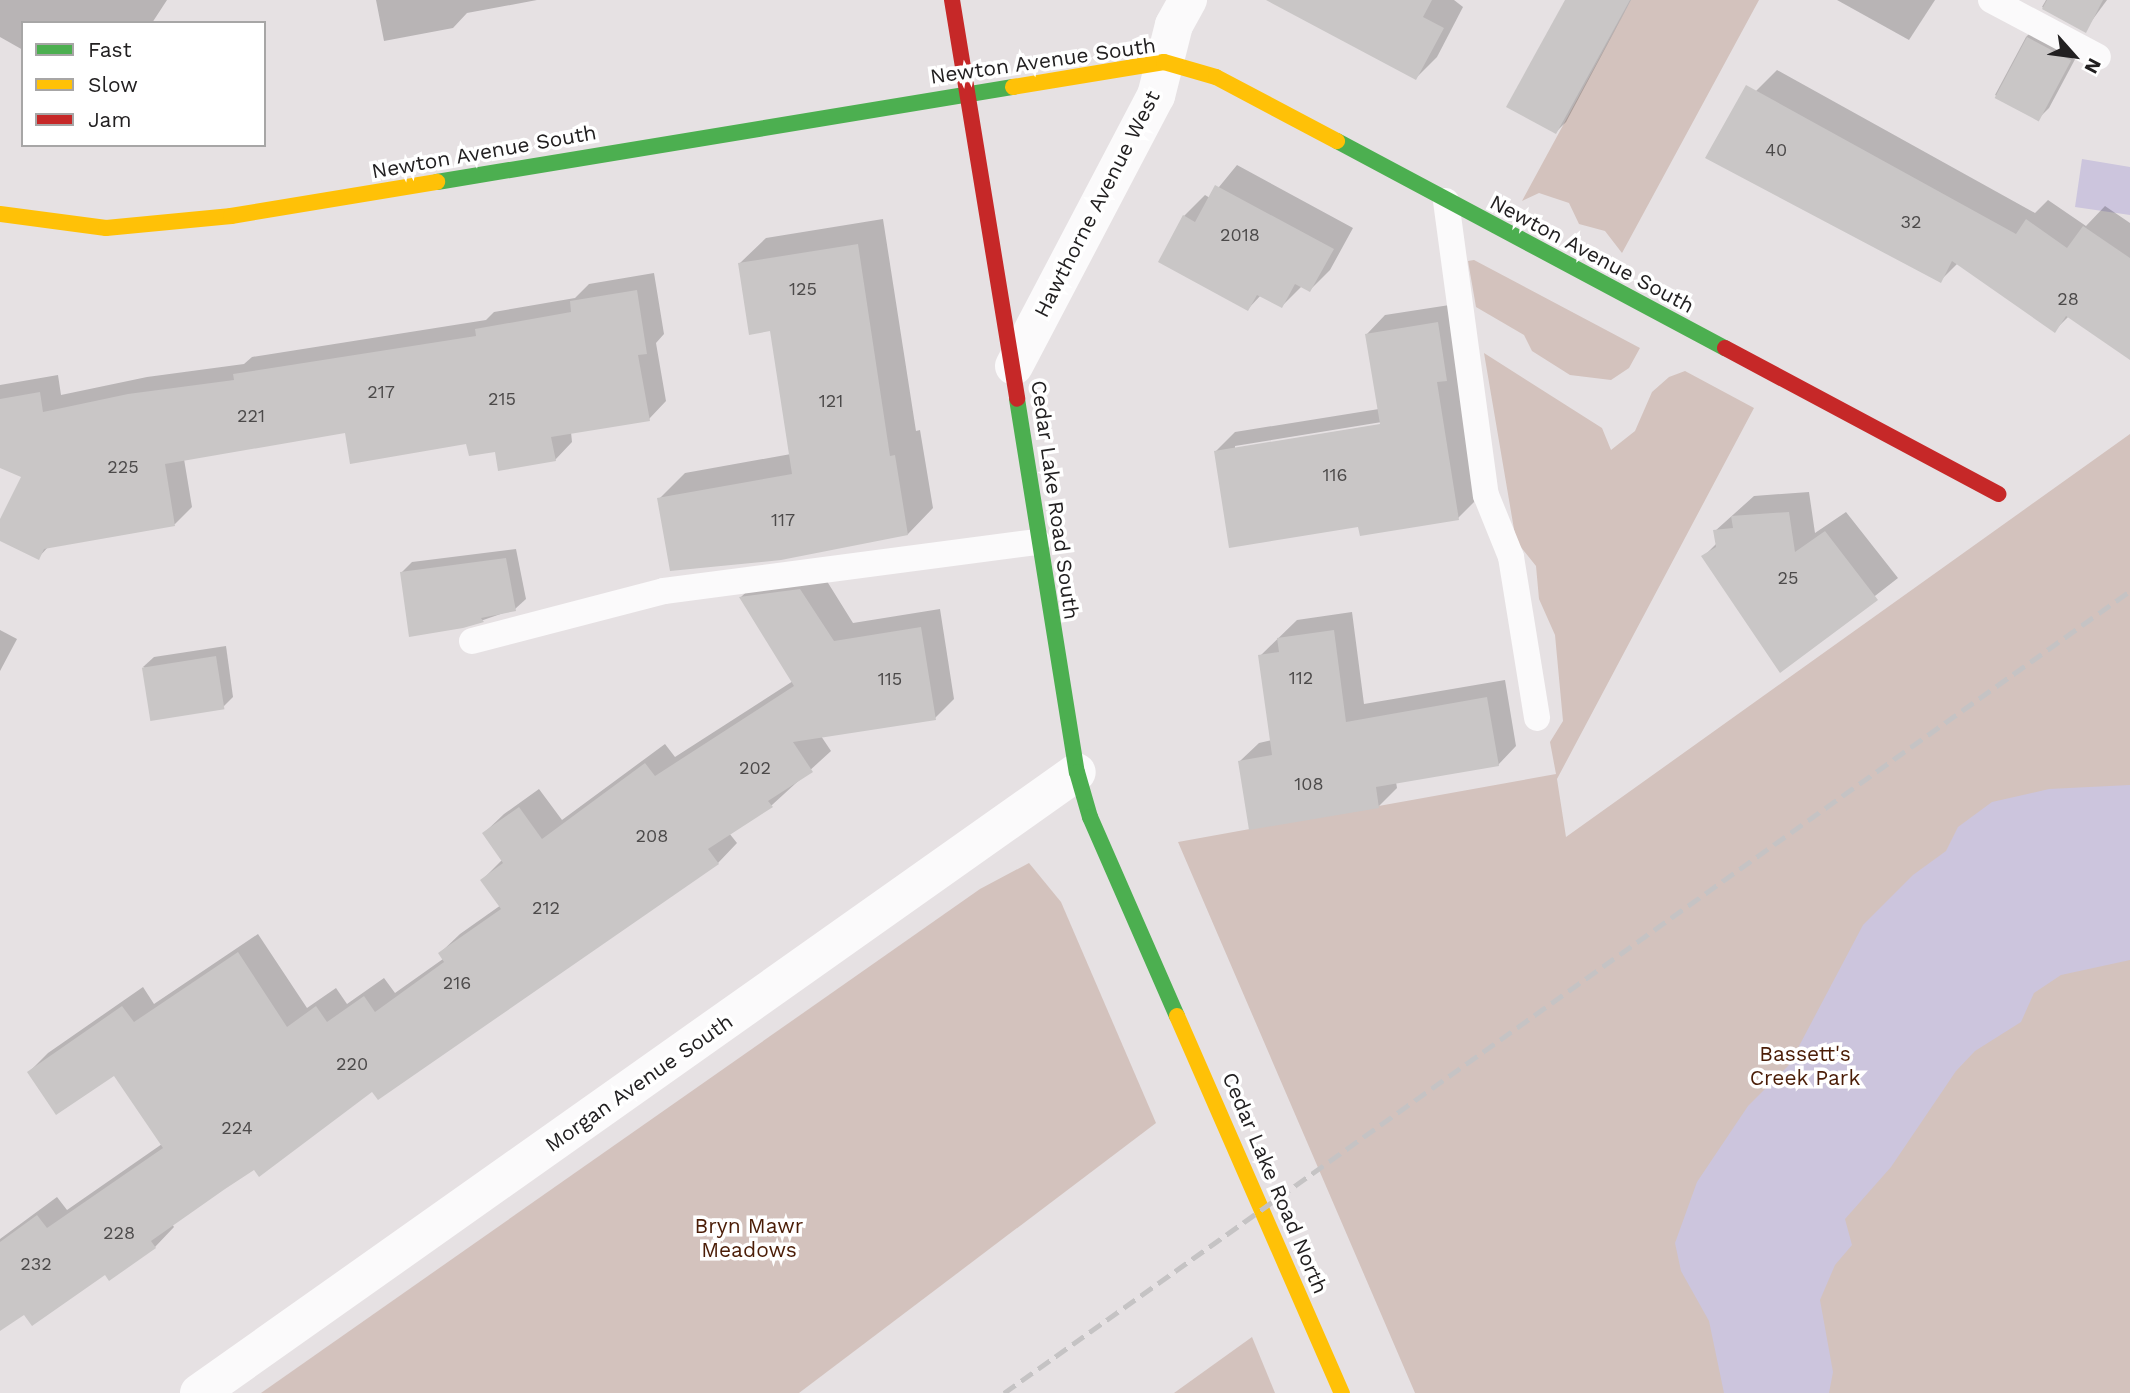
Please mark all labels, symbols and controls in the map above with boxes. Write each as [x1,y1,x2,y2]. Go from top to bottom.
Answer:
legend [21,21,266,147]
north arrow [2039,21,2109,91]
street label: Newton Avenue South [928,33,1158,89]
text: Fast [88,37,132,62]
text: N [2080,54,2106,78]
text: Slow [88,72,138,97]
street label: Hawthorne Avenue West [1028,86,1166,322]
text: Jam [88,107,131,132]
street label: Newton Avenue South [369,120,599,184]
house number: 40 [1765,139,1787,161]
street label: Newton Avenue South [1485,189,1699,319]
house number: 32 [1901,211,1921,233]
house number: 2018 [1220,224,1260,246]
house number: 125 [789,278,817,300]
house number: 28 [2057,288,2079,310]
street label: Cedar Lake Road South [1026,379,1084,621]
house number: 217 [367,381,395,403]
house number: 215 [488,388,516,410]
house number: 121 [819,390,843,412]
house number: 221 [237,405,265,427]
house number: 225 [107,456,139,478]
house number: 116 [1323,464,1347,486]
house number: 117 [771,509,795,531]
house number: 25 [1778,567,1798,589]
house number: 112 [1289,667,1313,689]
house number: 115 [878,668,902,690]
house number: 202 [739,757,771,779]
house number: 108 [1294,773,1324,795]
house number: 208 [636,825,668,847]
house number: 212 [532,897,560,919]
house number: 216 [443,972,471,994]
street label: Morgan Avenue South [540,1008,738,1158]
park label: Bassett's Creek Park [1749,1041,1861,1091]
house number: 220 [336,1053,368,1075]
street label: Cedar Lake Road North [1217,1068,1333,1298]
house number: 224 [221,1117,253,1139]
park label: Bryn Mawr Meadows [695,1213,803,1263]
house number: 228 [103,1222,135,1244]
house number: 232 [20,1253,52,1275]

